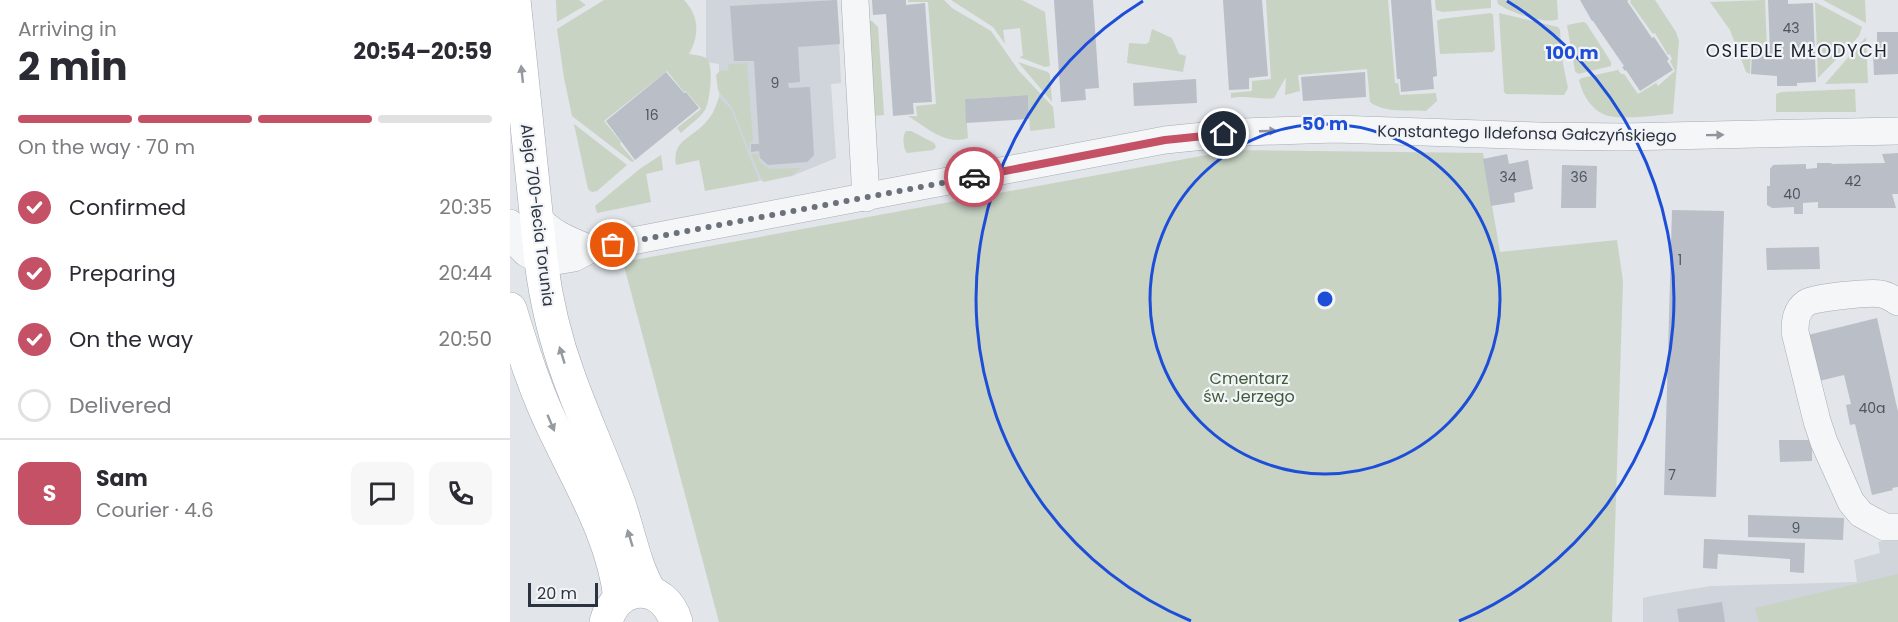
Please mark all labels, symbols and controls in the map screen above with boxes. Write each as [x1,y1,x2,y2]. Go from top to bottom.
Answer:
text: Arriving in [18,15,117,43]
house number: 43 [1782,18,1800,38]
text: 20:54–20:59 [353,36,492,67]
district label: OSIEDLE MŁODYCH [1706,38,1888,63]
text: 2 min [18,39,128,94]
text: 100 m [1545,40,1599,65]
one-way arrow [517,65,527,84]
house number: 9 [771,73,779,93]
house number: 16 [645,105,659,125]
pin [1198,108,1249,159]
text: 50 m [1302,111,1348,136]
icon: home [1207,117,1240,150]
street label: Konstantego Ildefonsa Gałczyńskiego [1377,119,1677,148]
street label: Aleja 700-lecia Torunia [515,122,560,308]
one-way arrow [1259,126,1278,136]
one-way arrow [1706,130,1725,140]
text: On the way · 70 m [18,133,195,161]
courier [944,147,1004,207]
icon: car [958,161,991,194]
house number: 34 [1499,167,1517,187]
house number: 36 [1570,167,1588,187]
house number: 42 [1845,171,1861,191]
house number: 40 [1783,184,1801,204]
icon: check [18,191,51,224]
text: Confirmed [69,192,186,223]
text: 20:35 [439,193,492,221]
pin [587,219,638,270]
icon: bag [596,228,629,261]
house number: 1 [1678,250,1682,270]
icon: check [18,257,51,290]
text: Preparing [69,258,176,289]
text: 20:44 [439,259,492,287]
centre of rings [1315,289,1335,309]
icon: check [18,323,51,356]
text: On the way [69,324,193,355]
text: 20:50 [439,325,492,353]
one-way arrow [557,346,566,364]
park label: Cmentarz św. Jerzego [1203,367,1295,408]
text: Delivered [69,390,172,421]
house number: 40a [1858,398,1886,418]
one-way arrow [547,414,556,432]
button: chat [351,462,414,525]
button: phone [429,462,492,525]
text: Sam [96,463,148,494]
house number: 7 [1668,465,1676,485]
text: S [43,478,56,509]
text: Courier · 4.6 [96,496,214,524]
house number: 9 [1792,518,1800,538]
one-way arrow [625,529,634,547]
scale bar [528,580,598,608]
text: 20 m [537,582,577,605]

